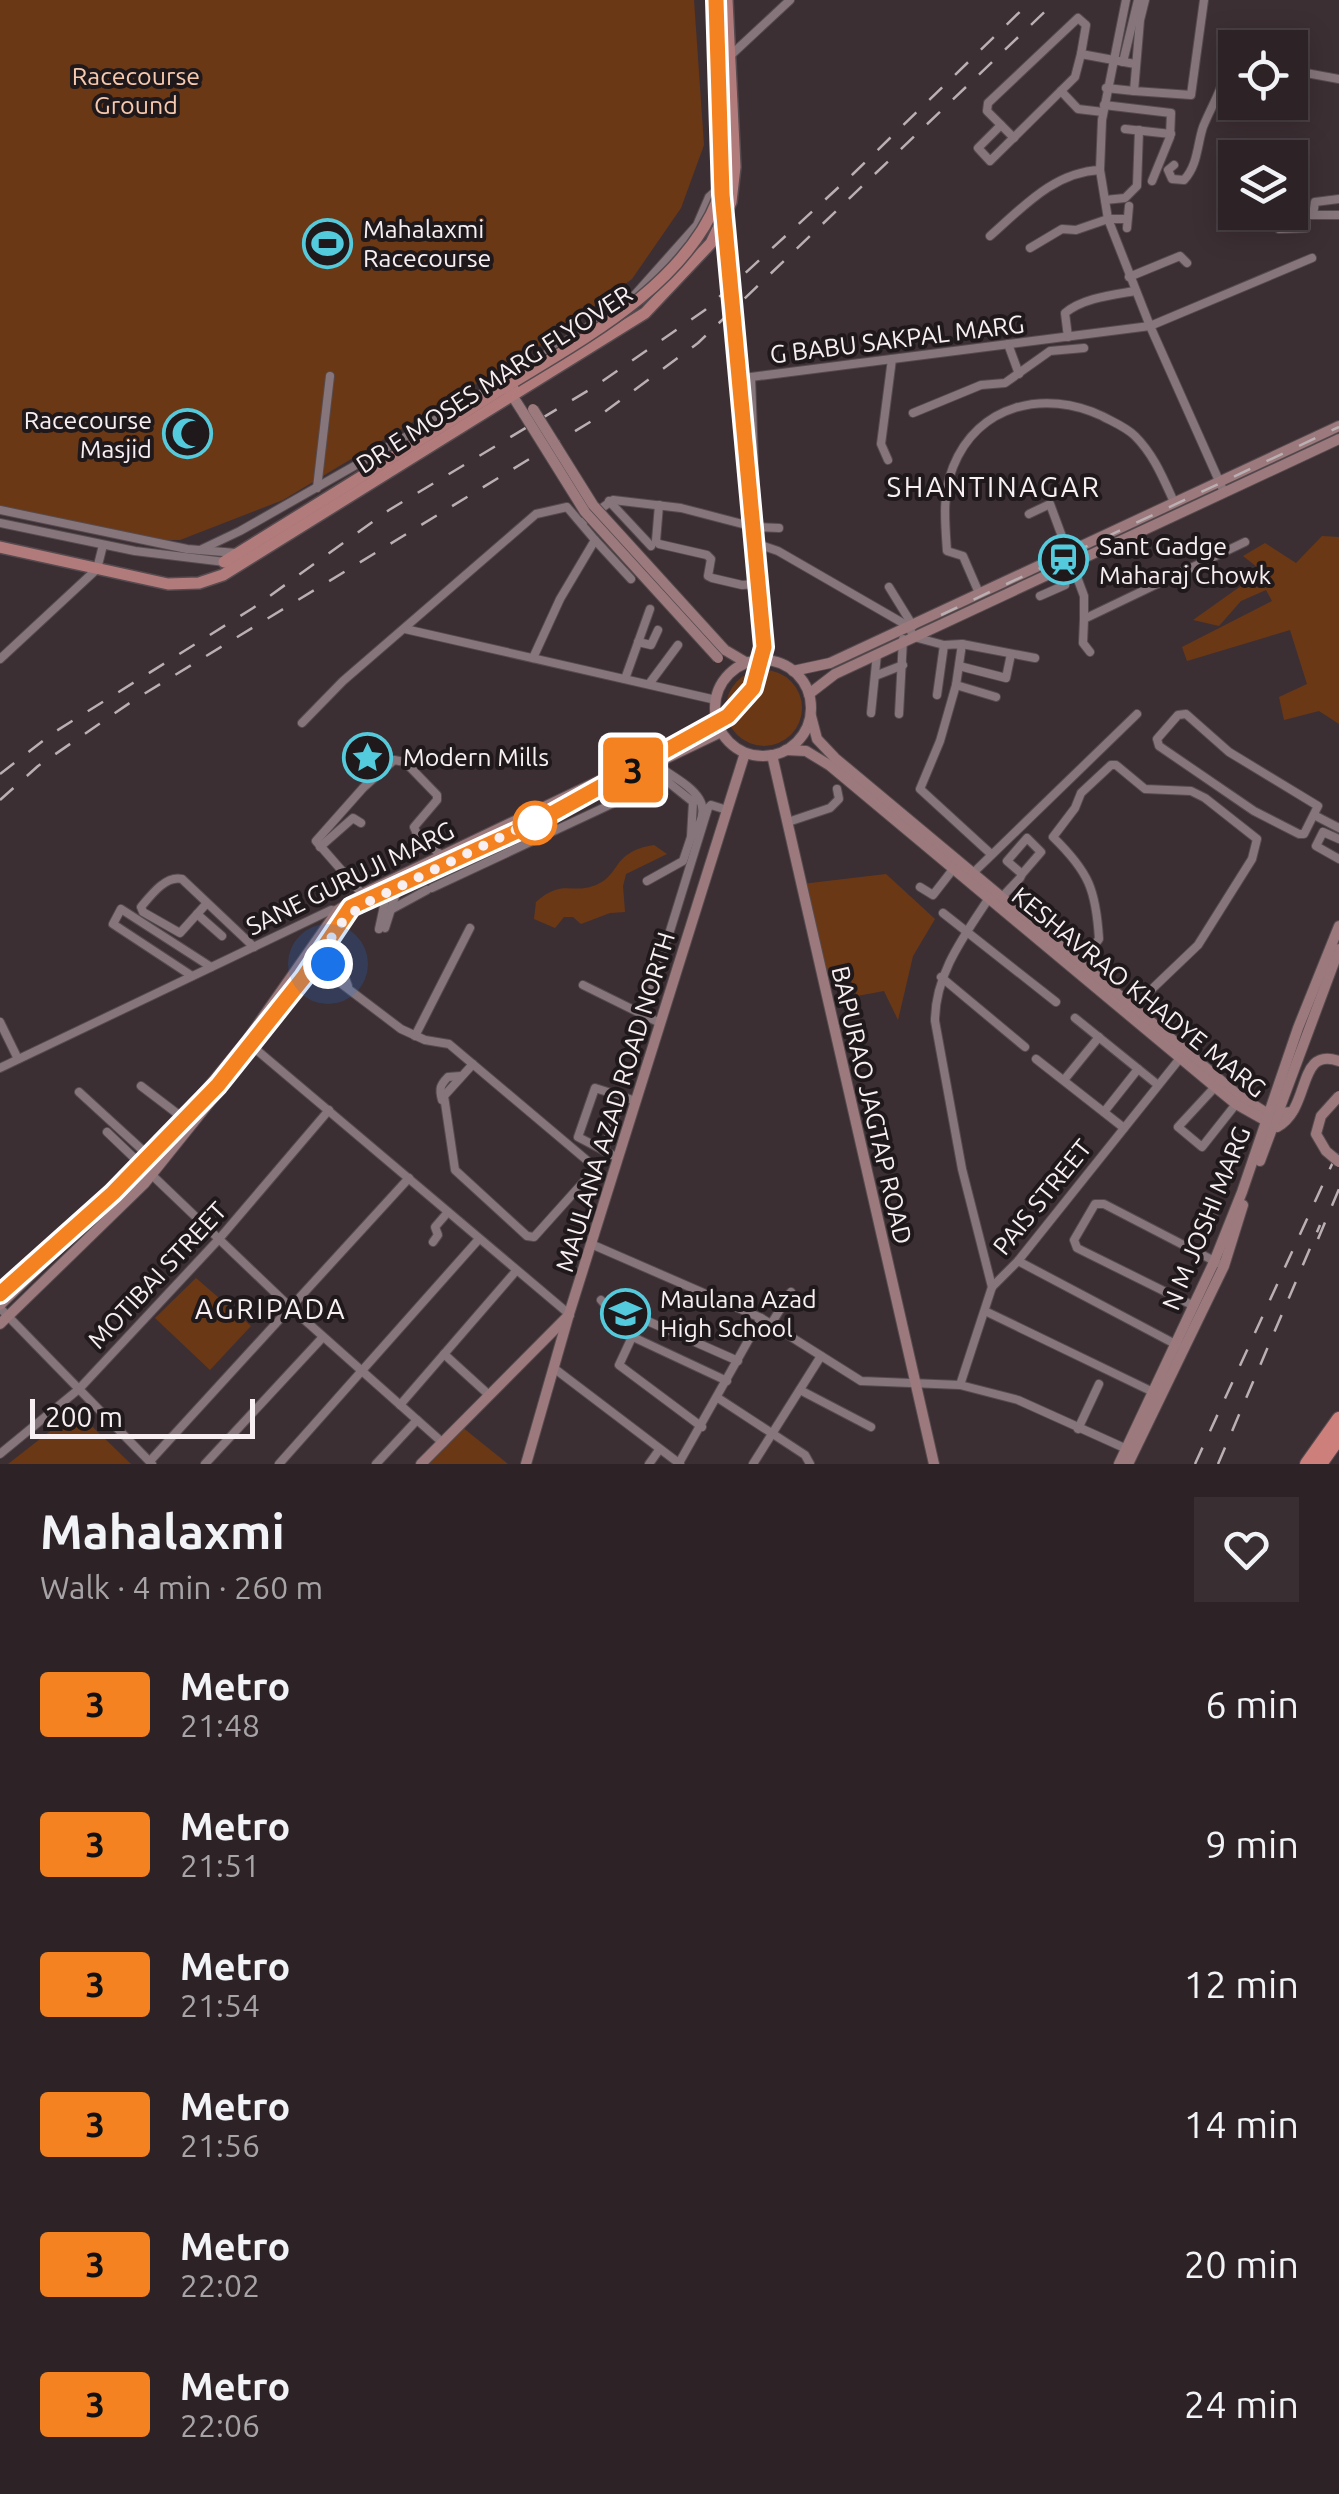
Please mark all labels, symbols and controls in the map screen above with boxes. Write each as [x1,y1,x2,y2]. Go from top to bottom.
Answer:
map controls [1218,30,1308,230]
button: locate [1218,30,1308,120]
park label: Racecourse Ground [72,62,200,119]
button: layers [1218,140,1308,230]
place label: Mahalaxmi Racecourse [363,215,491,272]
sports icon: Mahalaxmi Racecourse [302,217,354,269]
street label: DR E MOSES MARG FLYOVER [351,279,637,479]
street label: G BABU SAKPAL MARG [768,309,1026,369]
place label: Racecourse Masjid [24,406,152,463]
mosque icon: Racecourse Masjid [161,408,213,460]
district label: SHANTINAGAR [887,471,1101,502]
place label: Sant Gadge Maharaj Chowk [1099,532,1271,589]
station icon: Sant Gadge Maharaj Chowk [1038,534,1090,586]
place icon: Modern Mills [342,731,394,783]
line badge: 3 [600,738,666,802]
place label: Modern Mills [403,743,549,771]
text: 3 [623,750,643,790]
unlabelled marker [514,802,556,844]
street label: SANE GURUJI MARG [242,816,458,940]
street label: KESHAVRAO KHADYE MARG [1007,881,1271,1103]
street label: MAULANA AZAD ROAD NORTH [550,929,680,1275]
your location [303,939,353,989]
street label: BAPURAO JAGTAP ROAD [826,963,918,1247]
street label: N M JOSHI MARG [1156,1122,1256,1314]
street label: PAIS STREET [987,1134,1097,1260]
street label: MOTIBAI STREET [82,1196,232,1354]
place label: Maulana Azad High School [660,1285,817,1342]
school or university icon: Maulana Azad High School [599,1287,651,1339]
district label: AGRIPADA [195,1293,347,1324]
scale bar [30,1394,255,1438]
text: 200 m [45,1401,123,1432]
button: heart [1194,1497,1299,1602]
text: Mahalaxmi [40,1504,285,1558]
text: Walk · 4 min · 260 m [40,1569,323,1605]
text: Metro [180,1665,290,1707]
text: 6 min [1205,1683,1299,1725]
text: 3 [85,1684,105,1724]
text: 21:48 [180,1707,260,1743]
text: Metro [180,1805,290,1847]
text: 9 min [1205,1823,1299,1865]
text: 3 [85,1824,105,1864]
text: 21:51 [180,1847,260,1883]
text: Metro [180,1945,290,1987]
text: 12 min [1184,1963,1299,2005]
text: 3 [85,1964,105,2004]
text: 21:54 [180,1987,260,2023]
text: Metro [180,2085,290,2127]
text: 14 min [1184,2103,1299,2145]
text: 3 [85,2104,105,2144]
text: 21:56 [180,2127,260,2163]
text: Metro [180,2225,290,2267]
text: 20 min [1184,2243,1299,2285]
text: 3 [85,2244,105,2284]
text: 22:02 [180,2267,260,2303]
text: Metro [180,2365,290,2407]
text: 24 min [1184,2383,1299,2425]
text: 3 [85,2384,105,2424]
text: 22:06 [180,2407,260,2443]

